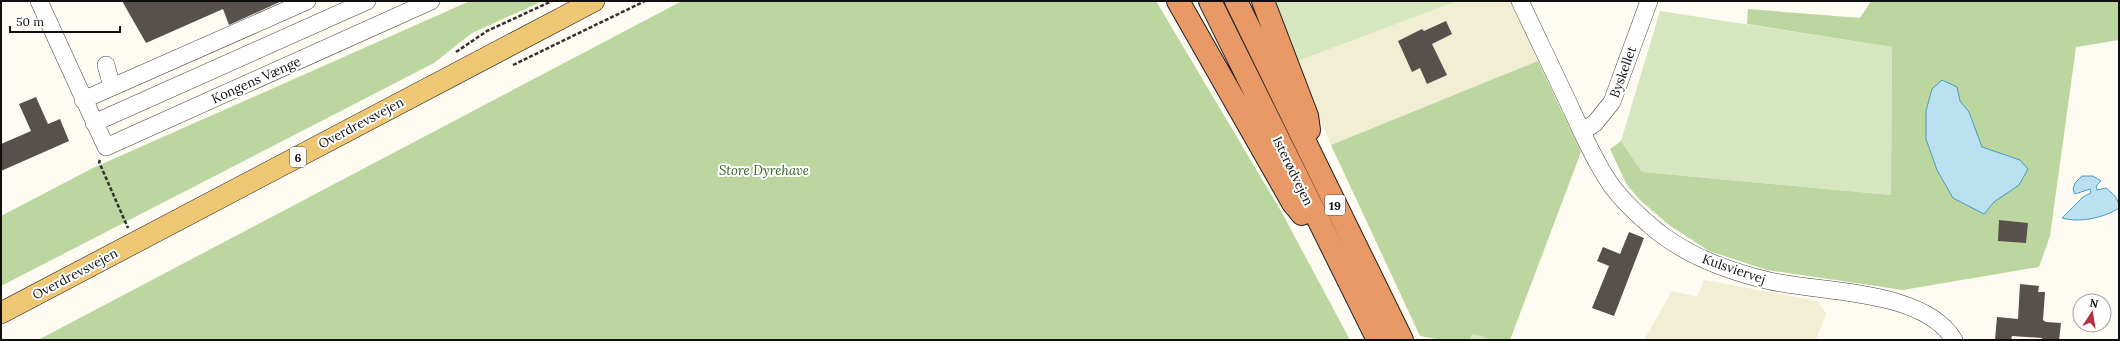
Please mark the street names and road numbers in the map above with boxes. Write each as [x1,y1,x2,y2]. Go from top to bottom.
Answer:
street label: Byskellet [1606,44,1640,100]
street label: Kongens Vænge [209,53,303,107]
street label: Overdrevsvejen [315,93,407,153]
street label: Isterødvejen [1269,134,1317,209]
road number: 6 [290,147,306,167]
road number: 19 [1325,195,1345,215]
street label: Overdrevsvejen [29,244,121,304]
street label: Kulsviervej [1700,250,1768,288]

